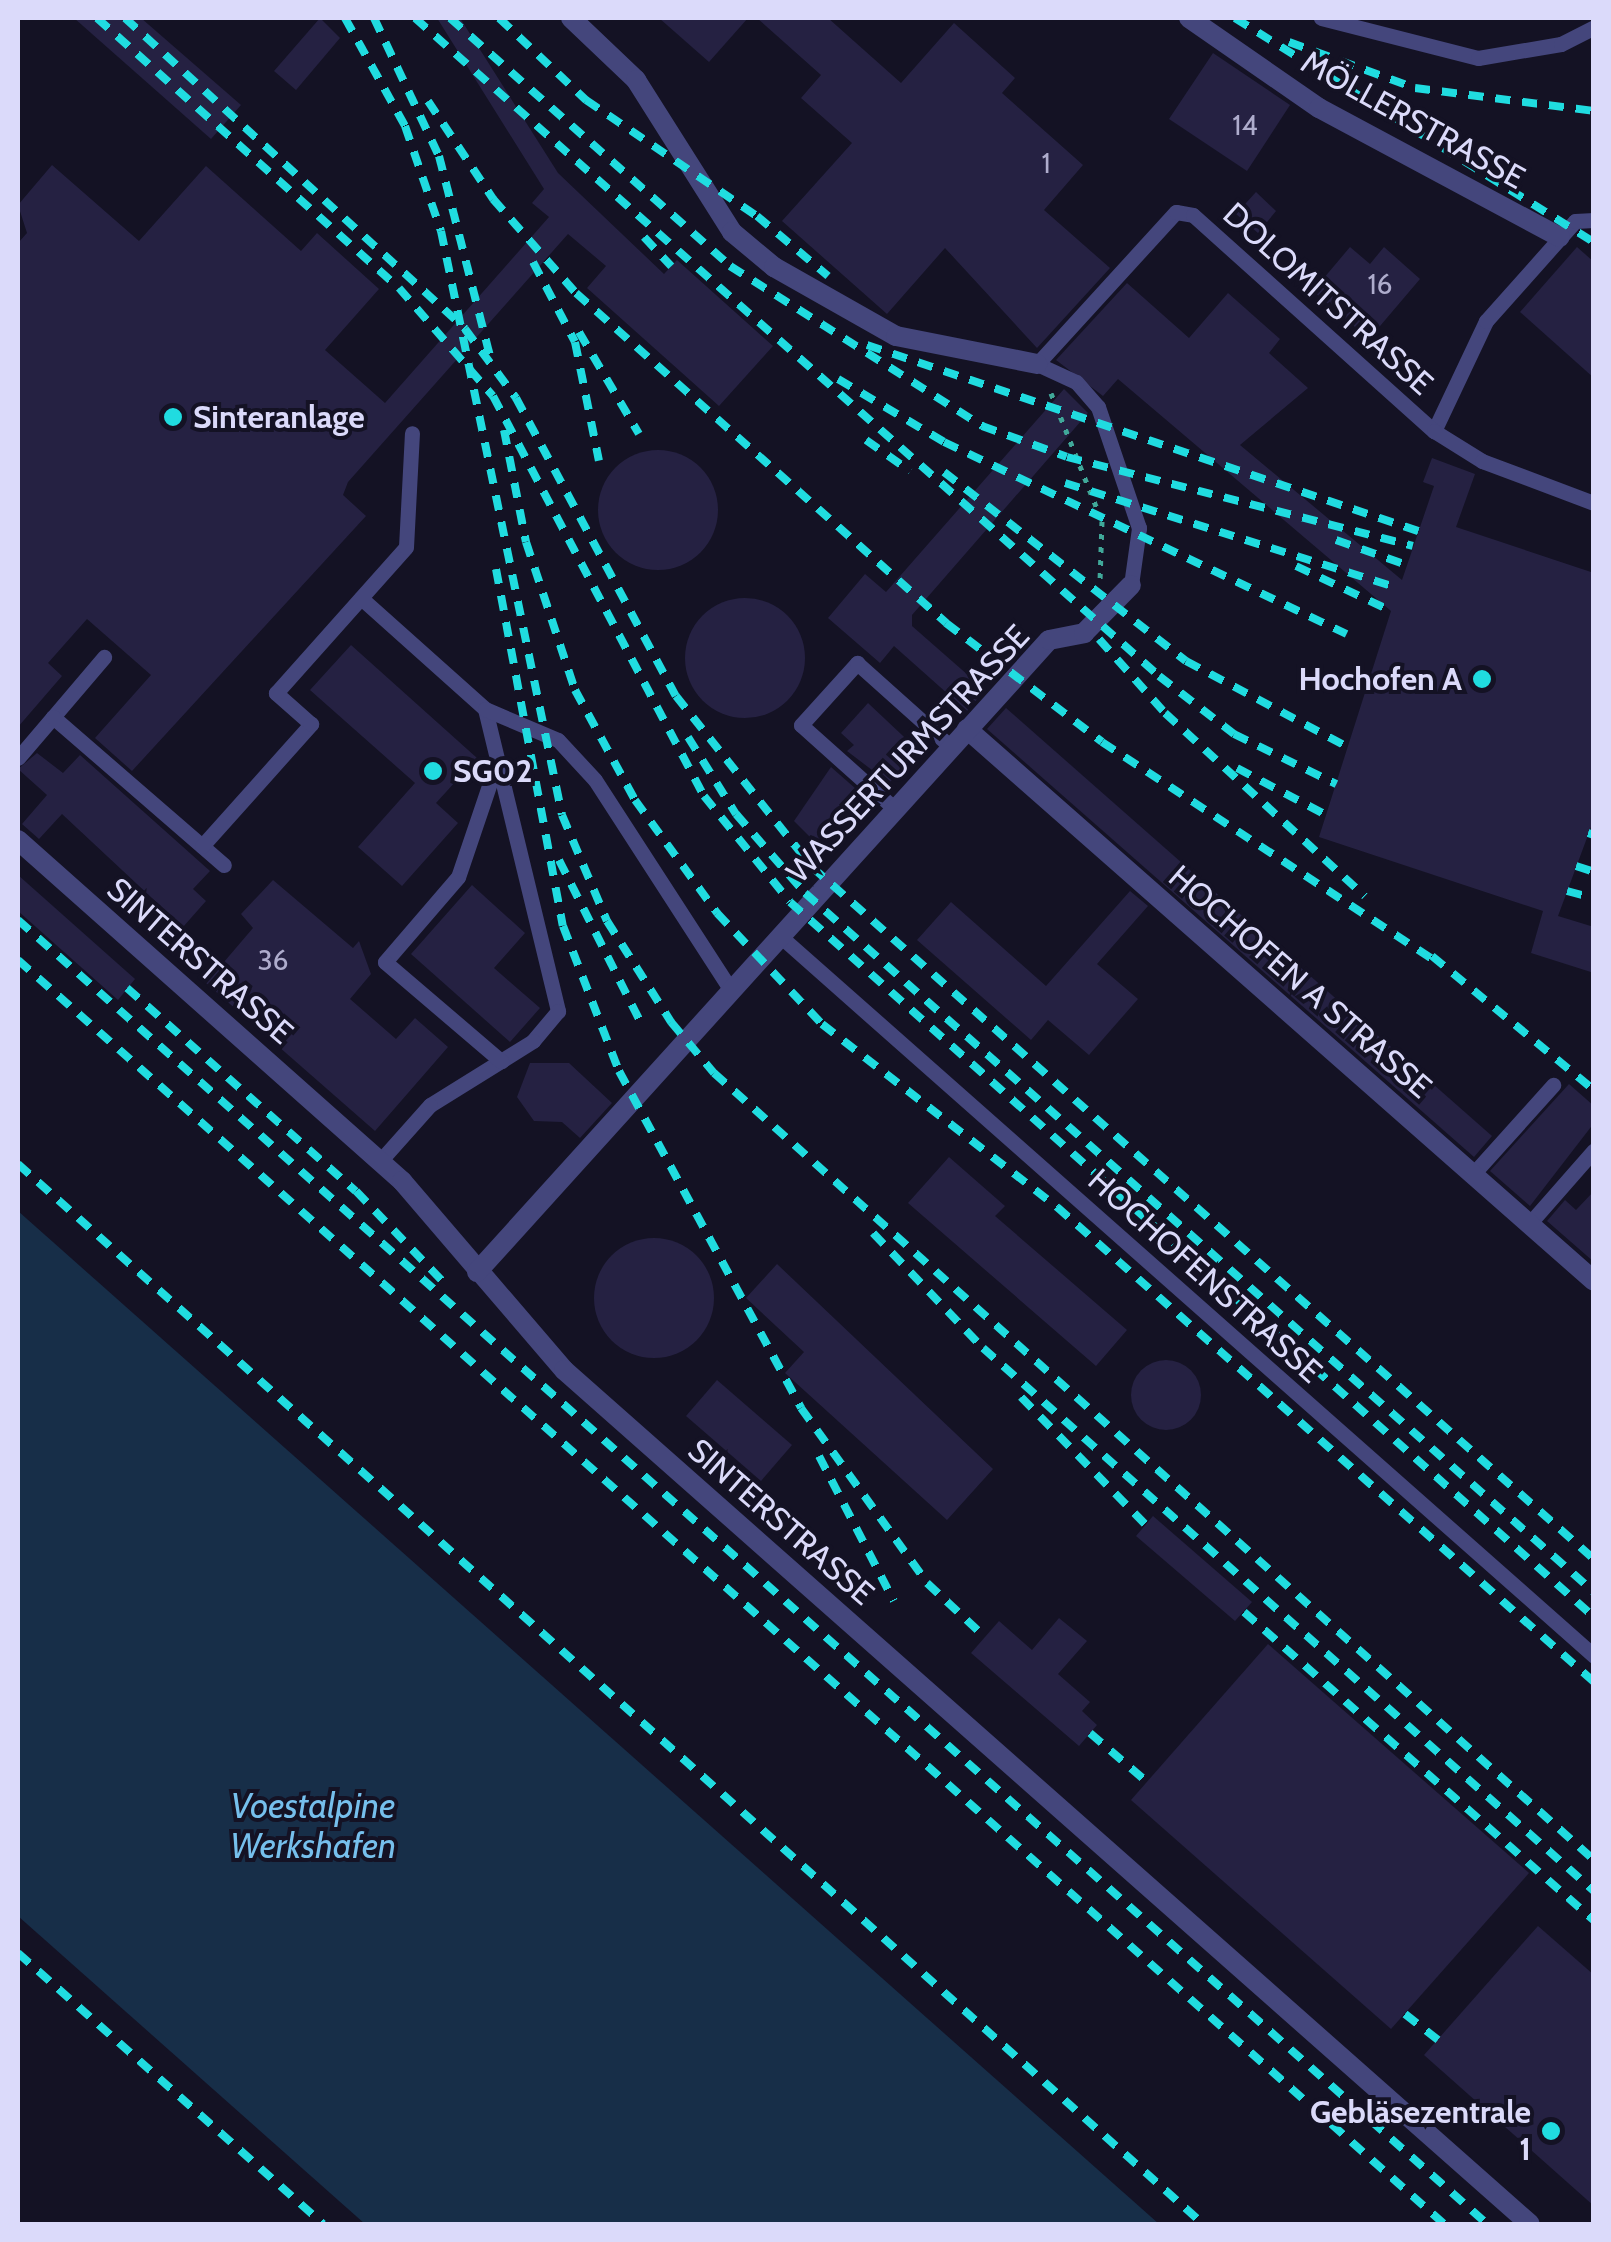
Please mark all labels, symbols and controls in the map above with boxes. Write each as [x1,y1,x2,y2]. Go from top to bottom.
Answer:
street label: MÖLLERSTRASSE [1295,43,1531,197]
house number: 14 [1232,108,1258,142]
house number: 1 [1041,146,1051,180]
street label: DOLOMITSTRASSE [1215,195,1441,403]
house number: 16 [1367,267,1393,301]
place label: Sinteranlage [193,398,365,436]
marker: Sinteranlage [162,406,184,428]
street label: WASSERTURMSTRASSE [779,617,1037,891]
place label: Hochofen A [1299,660,1462,698]
marker: Hochofen A [1471,668,1493,690]
place label: SG02 [453,752,532,790]
marker: SG02 [422,760,444,782]
street label: HOCHOFEN A STRASSE [1161,858,1439,1106]
street label: SINTERSTRASSE [99,870,301,1052]
house number: 36 [257,943,289,977]
street label: HOCHOFENSTRASSE [1080,1161,1330,1391]
street label: SINTERSTRASSE [680,1431,882,1613]
water label: Voestalpine Werkshafen [230,1785,396,1867]
place label: Gebläsezentrale 1 [1310,2094,1531,2169]
marker: Gebläsezentrale 1 [1540,2120,1562,2142]

